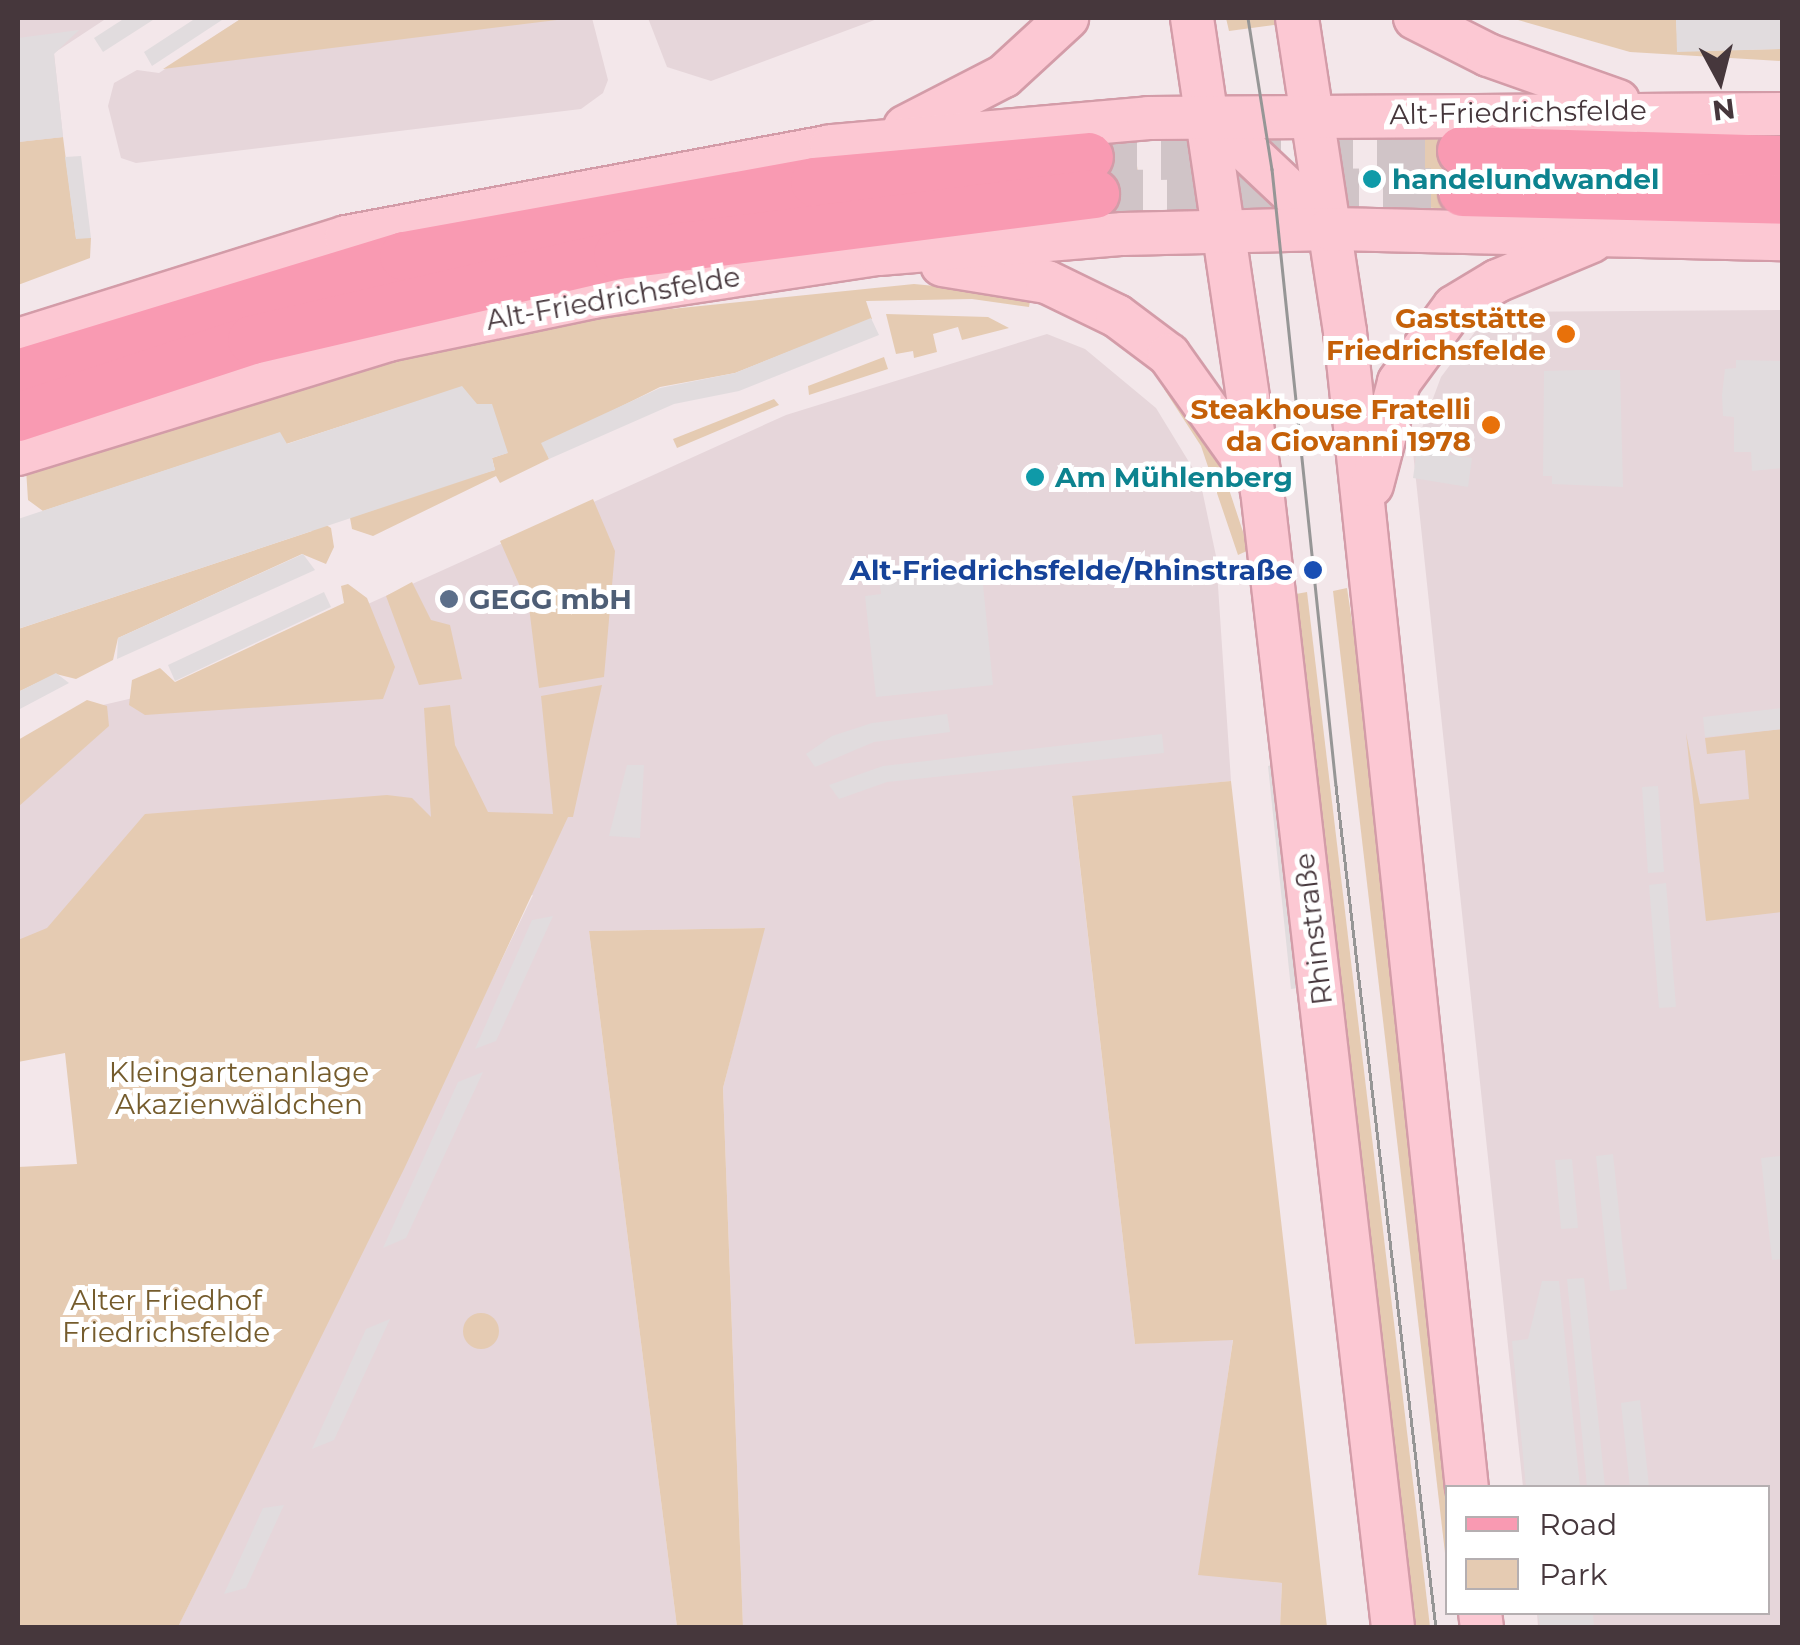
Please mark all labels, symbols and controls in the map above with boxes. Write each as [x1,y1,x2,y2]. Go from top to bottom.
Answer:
north arrow [1670,30,1770,130]
text: N [1710,92,1737,128]
street label: Alt-Friedrichsfelde [1389,93,1647,131]
place label: handelundwandel [1392,162,1659,196]
marker: handelundwandel [1361,168,1383,190]
street label: Alt-Friedrichsfelde [483,259,743,337]
place label: Gaststätte Friedrichsfelde [1326,301,1546,367]
marker: Gaststätte Friedrichsfelde [1555,323,1577,345]
place label: Steakhouse Fratelli da Giovanni 1978 [1191,392,1471,458]
marker: Steakhouse Fratelli da Giovanni 1978 [1480,414,1502,436]
place label: Am Mühlenberg [1055,460,1293,494]
marker: Am Mühlenberg [1024,466,1046,488]
place label: Alt-Friedrichsfelde/Rhinstraße [849,553,1293,587]
marker: Alt-Friedrichsfelde/Rhinstraße [1302,559,1324,581]
place label: GEGG mbH [469,582,632,616]
marker: GEGG mbH [438,588,460,610]
street label: Rhinstraße [1287,851,1339,1007]
park label: Kleingartenanlage Akazienwäldchen [109,1055,369,1121]
park label: Alter Friedhof Friedrichsfelde [62,1283,270,1349]
legend [1445,1485,1770,1615]
text: Road [1539,1506,1617,1543]
text: Park [1539,1556,1608,1593]

